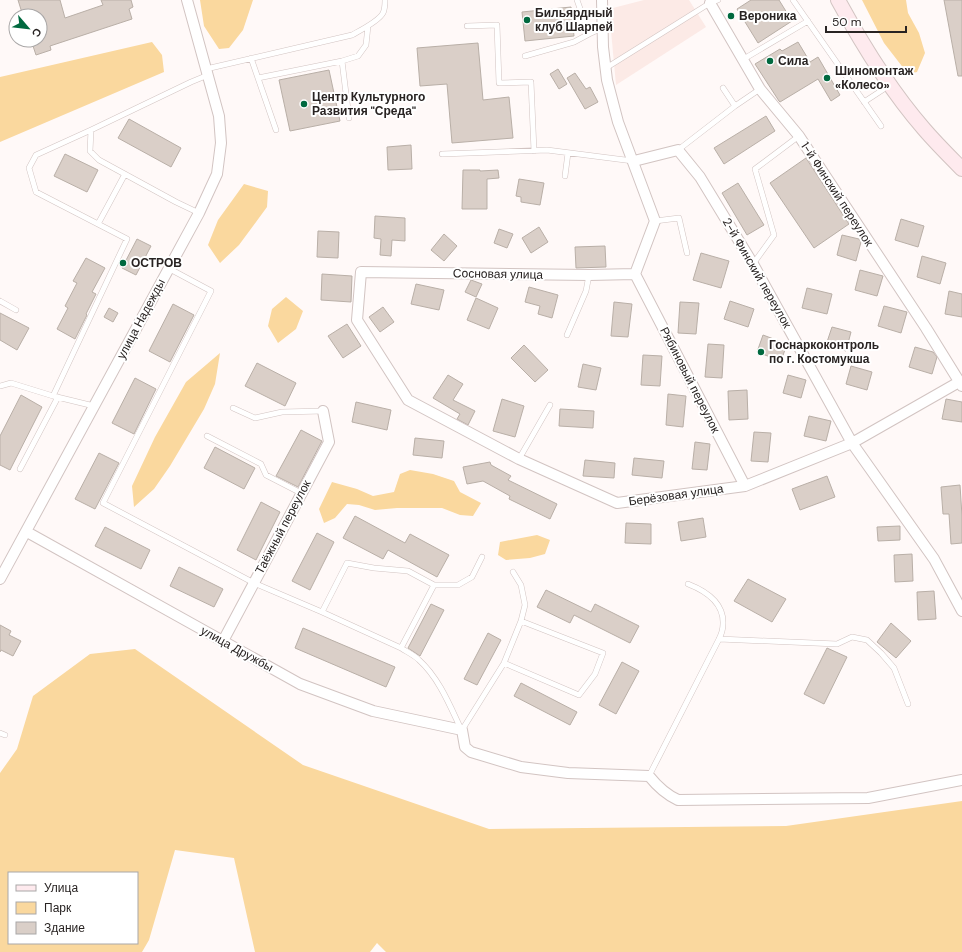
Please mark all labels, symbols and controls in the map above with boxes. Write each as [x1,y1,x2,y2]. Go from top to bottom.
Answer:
place label: Бильярдный клуб Шарпей [535,5,613,35]
north arrow [8,8,48,48]
place label: Вероника [739,8,797,24]
scale bar [826,8,906,34]
marker: Вероника [726,11,736,21]
text: 50 m [832,14,861,30]
marker: Бильярдный клуб Шарпей [522,15,532,25]
text: С [29,26,45,40]
place label: Сила [778,53,809,69]
marker: Сила [765,56,775,66]
place label: Шиномонтаж «Колесо» [835,63,914,93]
marker: Шиномонтаж «Колесо» [822,73,832,83]
place label: Центр Культурного Развития "Среда" [312,89,425,119]
marker: Центр Культурного Развития "Среда" [299,99,309,109]
street label: 1-й Финский переулок [797,139,877,250]
street label: 2-й Финский переулок [719,215,795,332]
place label: ОСТРОВ [131,255,182,271]
marker: ОСТРОВ [118,258,128,268]
street label: Сосновая улица [453,265,544,283]
street label: улица Надежды [113,276,169,362]
street label: Рябиновый переулок [656,324,724,436]
place label: Госнаркоконтроль по г. Костомукша [769,337,879,367]
marker: Госнаркоконтроль по г. Костомукша [756,347,766,357]
street label: Таёжный переулок [251,476,315,577]
street label: Берёзовая улица [628,480,725,510]
street label: улица Дружбы [198,622,276,676]
legend [8,872,138,944]
text: Улица [44,880,78,896]
text: Парк [44,900,72,916]
text: Здание [44,920,85,936]

